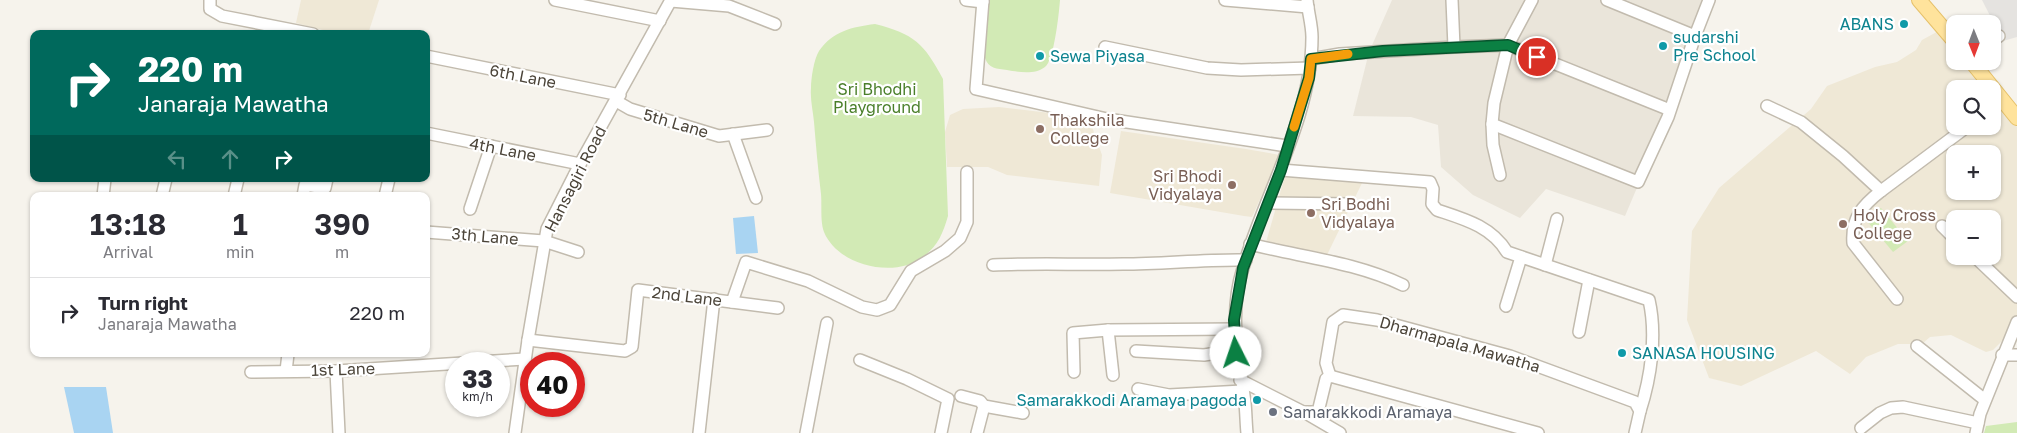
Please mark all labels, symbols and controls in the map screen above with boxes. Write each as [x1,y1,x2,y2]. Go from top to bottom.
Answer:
place label: ABANS [1840,14,1894,34]
north arrow [1946,15,2001,70]
map controls [1946,15,2001,265]
marker: ABANS [1898,18,1910,30]
place label: sudarshi Pre School [1673,27,1756,65]
pin [1516,36,1558,78]
marker: sudarshi Pre School [1657,40,1669,52]
icon: arrive [1523,43,1551,71]
place label: Sewa Piyasa [1050,46,1145,66]
text: 220 m [138,48,243,90]
icon: right [55,50,120,115]
marker: Sewa Piyasa [1034,50,1046,62]
street label: 6th Lane [488,60,558,92]
park label: Sri Bhodhi Playground [833,79,921,117]
button: search [1946,80,2001,135]
text: Janaraja Mawatha [138,90,329,117]
street label: 5th Lane [641,104,711,142]
place label: Thakshila College [1050,110,1125,148]
street label: Hansagiri Road [540,123,610,235]
marker: Thakshila College [1034,123,1046,135]
street label: 4th Lane [468,133,538,165]
icon: left [163,145,191,173]
icon: ahead [216,145,244,173]
icon: right [269,145,297,173]
button: + [1946,145,2001,200]
place label: Sri Bhodi Vidyalaya [1148,166,1222,204]
marker: Sri Bhodi Vidyalaya [1226,179,1238,191]
place label: Sri Bodhi Vidyalaya [1321,194,1395,232]
place label: Holy Cross College [1853,205,1936,243]
text: 13:18 [90,206,166,242]
text: 1 [233,206,248,242]
text: 390 [314,206,370,242]
marker: Sri Bodhi Vidyalaya [1305,207,1317,219]
button: − [1946,210,2001,265]
marker: Holy Cross College [1837,218,1849,230]
street label: 3th Lane [451,223,519,249]
text: Arrival [103,242,153,262]
text: min [226,242,254,262]
text: m [335,242,349,262]
street label: 2nd Lane [651,282,723,310]
text: Turn right [98,291,188,314]
icon: right [55,299,83,327]
text: 220 m [350,301,405,324]
street label: Dharmapala Mawatha [1377,312,1543,376]
text: Janaraja Mawatha [98,314,237,334]
position arrow [1209,326,1261,378]
place label: SANASA HOUSING [1632,343,1775,363]
marker: SANASA HOUSING [1616,347,1628,359]
speed limit sign: 40 [520,352,585,417]
street label: 1st Lane [311,358,375,380]
text: 33 [462,363,493,394]
text: km/h [462,389,493,404]
place label: Samarakkodi Aramaya pagoda [1016,390,1247,410]
marker: Samarakkodi Aramaya pagoda [1251,394,1263,406]
place label: Samarakkodi Aramaya [1283,402,1452,422]
marker: Samarakkodi Aramaya [1267,406,1279,418]

